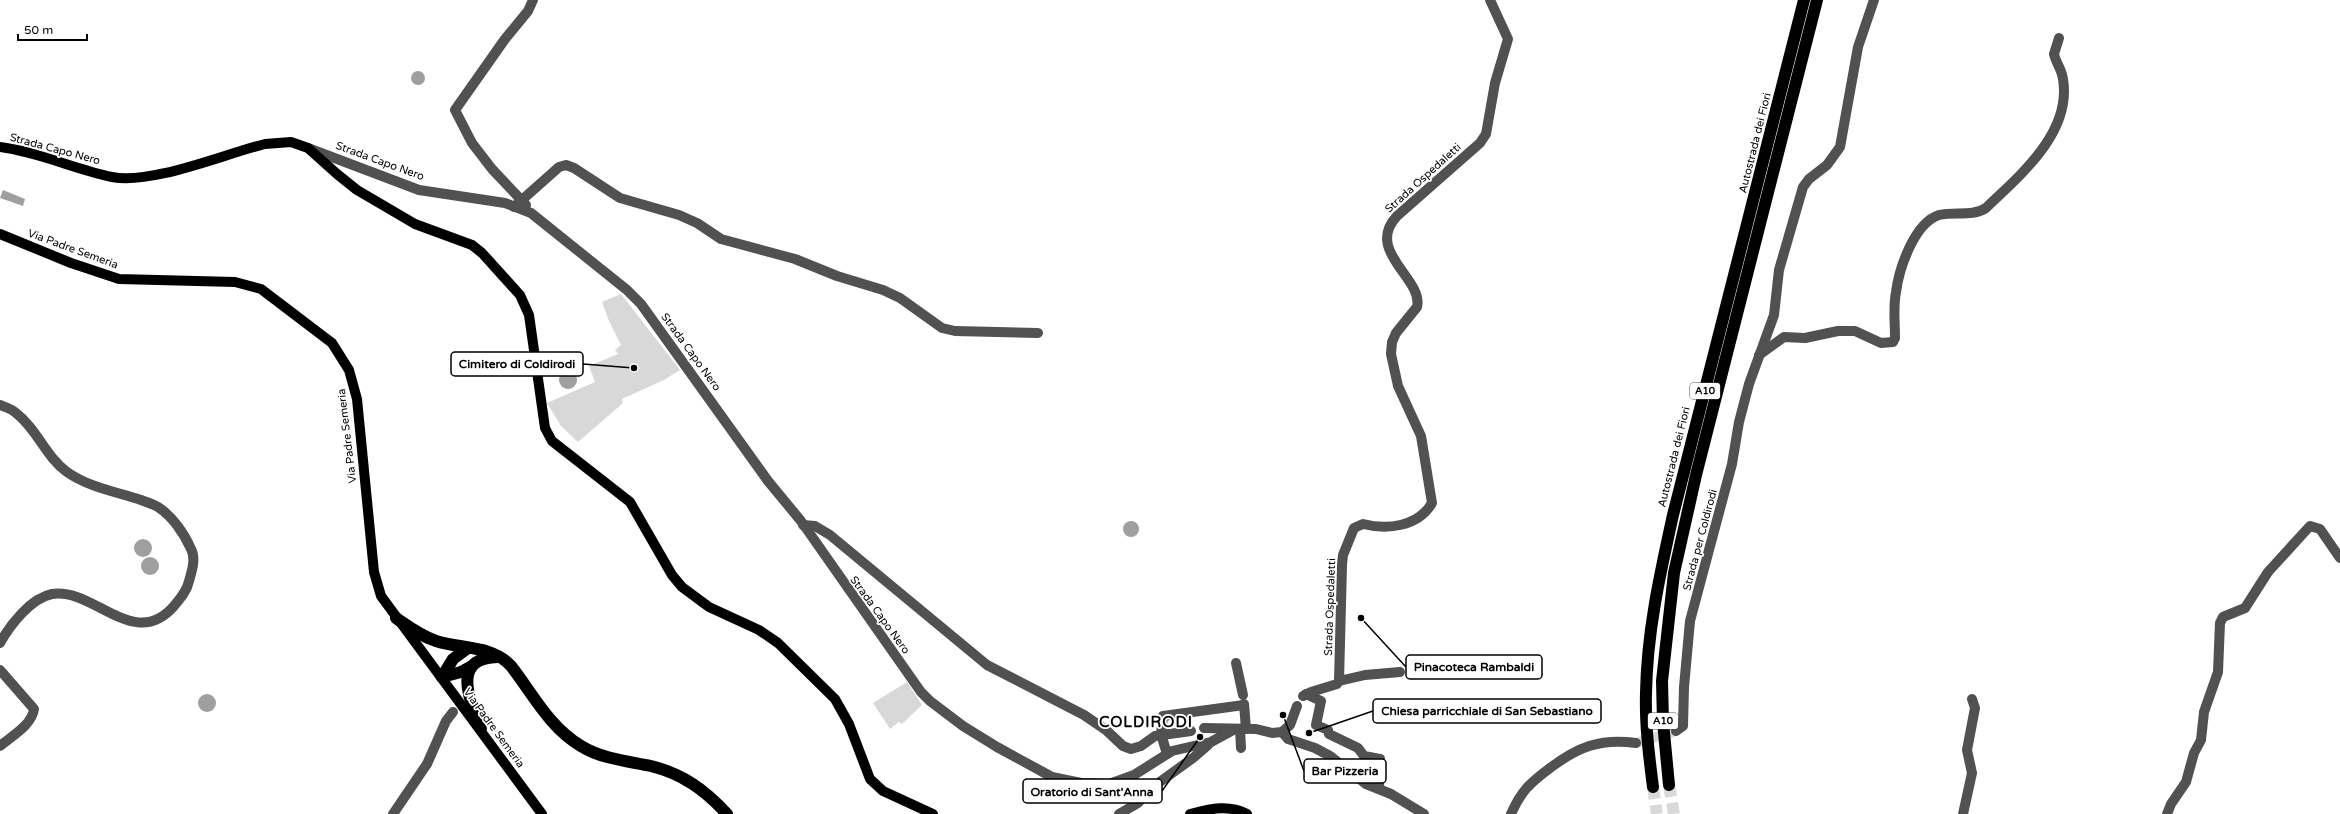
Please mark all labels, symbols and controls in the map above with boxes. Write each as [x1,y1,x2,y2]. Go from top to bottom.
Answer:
scale bar [18,16,87,42]
text: 50 m [24,23,53,37]
street label: Autostrada dei Fiori [1736,91,1774,195]
street label: Strada Capo Nero [8,131,102,167]
street label: Strada Capo Nero [334,139,426,183]
street label: Strada Ospedaletti [1382,140,1464,216]
street label: Via Padre Semeria [26,227,120,271]
street label: Strada Capo Nero [658,311,724,394]
callout: Cimitero di Coldirodi [451,352,583,376]
text: Cimitero di Coldirodi [459,357,575,371]
road number: A10 [1690,383,1720,399]
street label: Via Padre Semeria [335,388,359,484]
street label: Autostrada dei Fiori [1655,405,1693,509]
street label: Strada per Coldirodi [1680,488,1720,592]
street label: Strada Ospedaletti [1322,558,1338,656]
street label: Strada Capo Nero [847,574,913,657]
callout: Pinacoteca Rambaldi [1406,655,1542,679]
text: Pinacoteca Rambaldi [1414,660,1534,674]
street label: Via Padre Semeria [461,686,527,770]
callout: Chiesa parricchiale di San Sebastiano [1373,699,1601,723]
text: Chiesa parricchiale di San Sebastiano [1381,704,1593,719]
district label: COLDIRODI [1099,713,1193,731]
road number: A10 [1648,713,1678,729]
callout: Bar Pizzeria [1304,759,1386,783]
text: Bar Pizzeria [1312,764,1379,778]
callout: Oratorio di Sant'Anna [1023,779,1162,803]
text: Oratorio di Sant'Anna [1030,785,1154,799]

